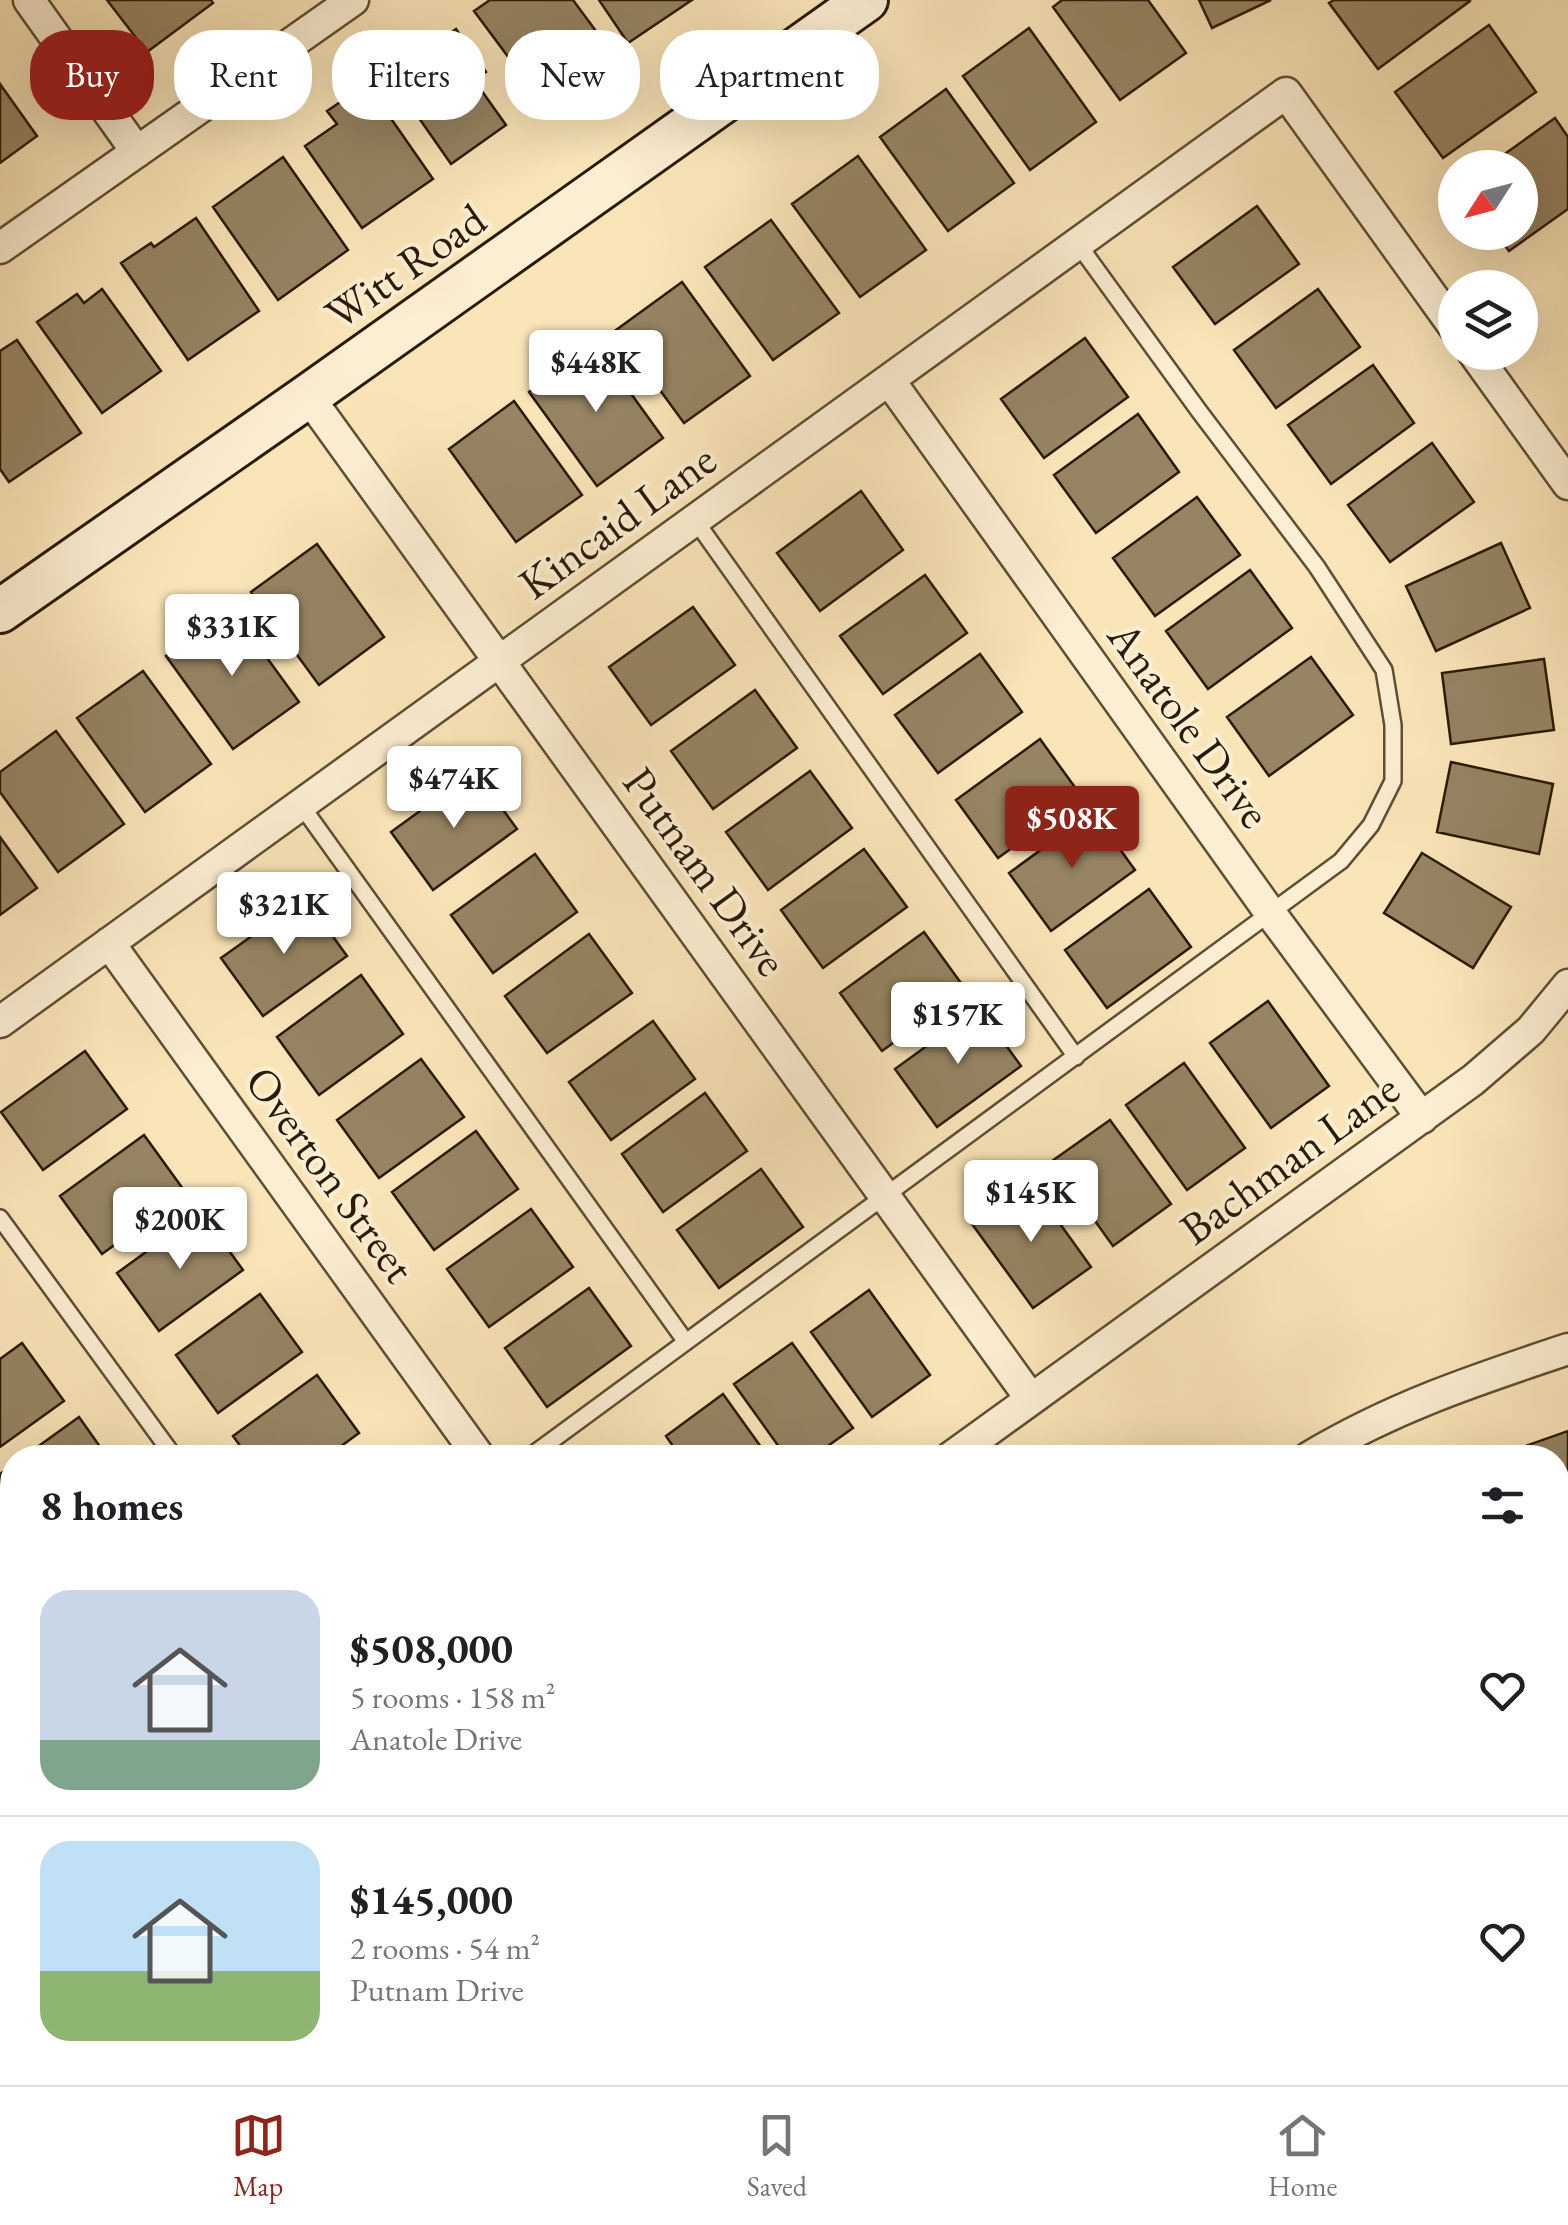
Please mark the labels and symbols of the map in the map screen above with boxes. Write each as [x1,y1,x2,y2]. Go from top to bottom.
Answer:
north arrow [1438,150,1538,250]
street label: Witt Road [313,190,497,342]
pin: $448K [526,330,666,415]
street label: Kincaid Lane [507,430,727,612]
pin: $331K [162,594,302,679]
street label: Anatole Drive [1095,608,1285,839]
pin: $474K [384,746,524,831]
street label: Putnam Drive [611,755,801,987]
pin: $508K [1002,786,1142,871]
pin: $321K [214,872,354,957]
pin: $157K [888,982,1028,1067]
street label: Overton Street [233,1054,429,1294]
street label: Bachman Lane [1168,1059,1410,1257]
pin: $145K [961,1160,1101,1245]
pin: $200K [110,1187,250,1272]

